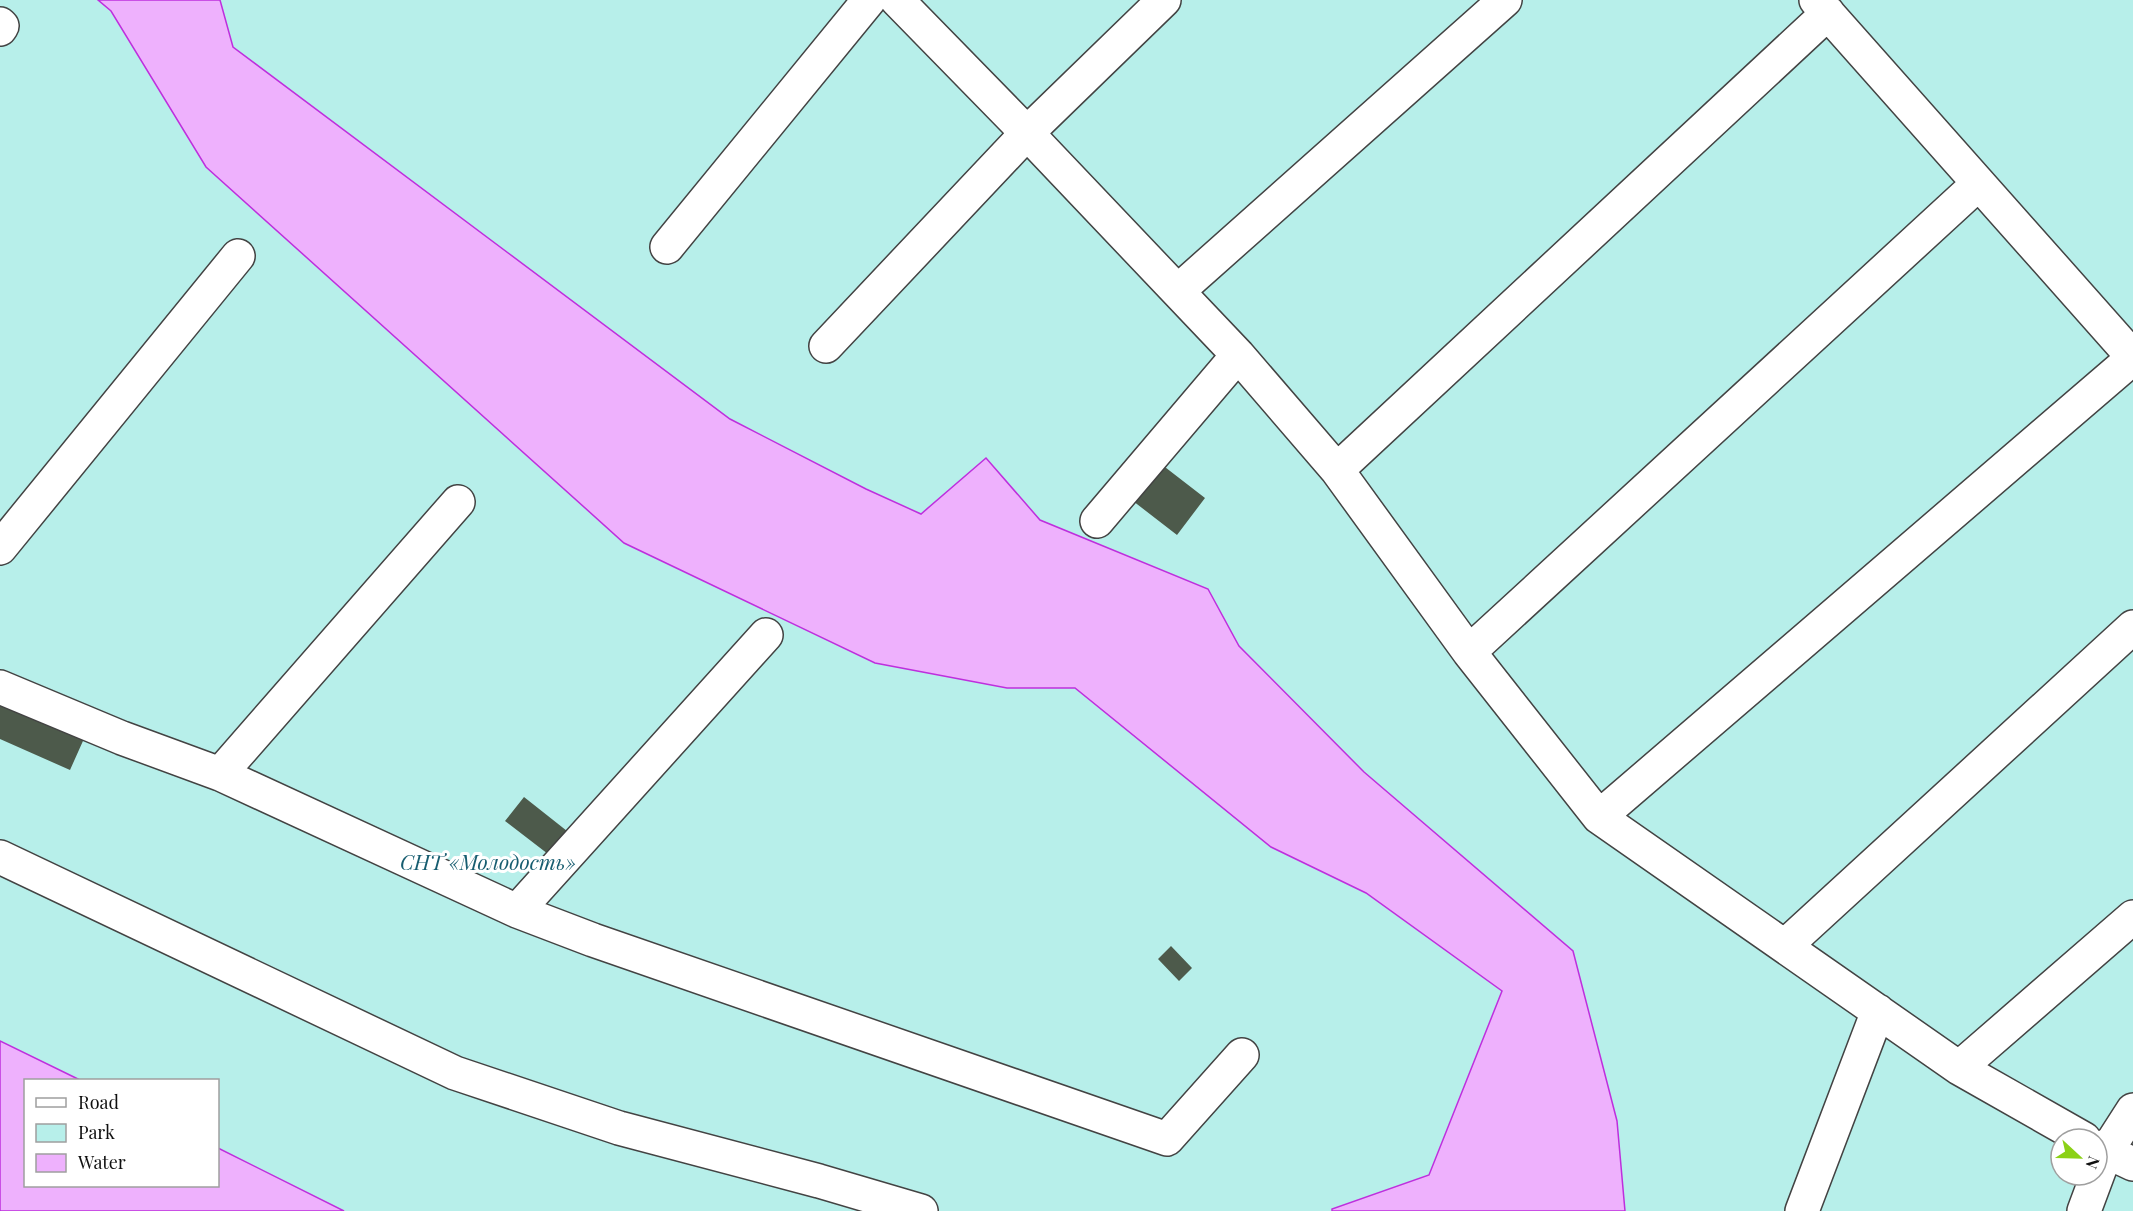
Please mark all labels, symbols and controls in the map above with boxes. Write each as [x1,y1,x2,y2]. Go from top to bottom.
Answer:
park label: СНТ «Молодость» [400,847,576,875]
legend [24,1079,219,1187]
text: Road [78,1090,119,1114]
text: Park [78,1120,115,1144]
north arrow [2049,1127,2109,1187]
text: Water [77,1150,126,1174]
text: N [2081,1154,2105,1173]

